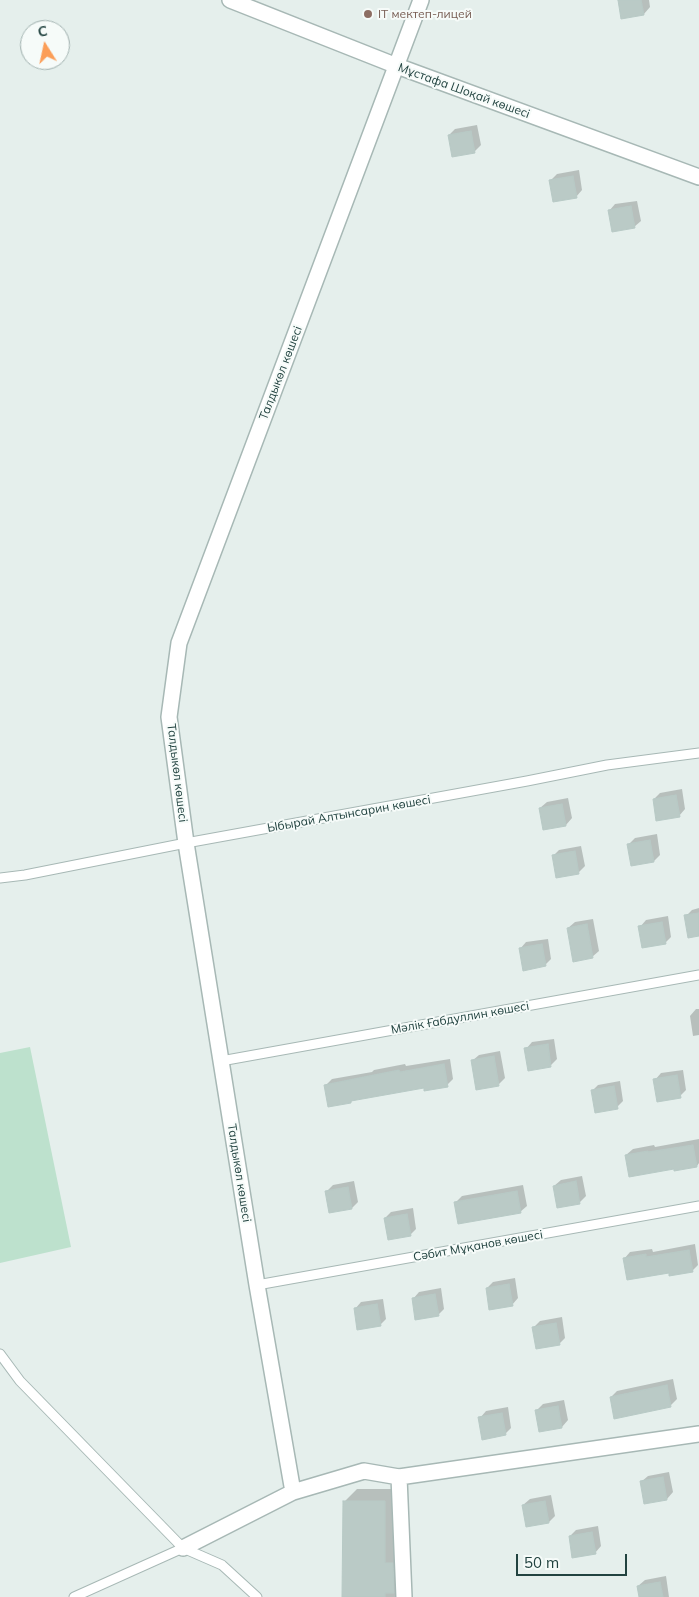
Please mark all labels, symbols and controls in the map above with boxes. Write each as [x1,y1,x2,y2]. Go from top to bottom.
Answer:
place label: IT мектеп-лицей [378,7,472,21]
marker: IT мектеп-лицей [362,8,374,20]
north arrow [20,20,70,70]
text: С [36,22,49,41]
street label: Мұстафа Шоқай көшесі [396,60,532,122]
street label: Талдыкөл көшесі [256,324,306,422]
street label: Талдыкөл көшесі [164,723,190,823]
street label: Ыбырай Алтынсарин көшесі [266,793,432,835]
street label: Мәлік Ғабдуллин көшесі [390,999,530,1037]
street label: Талдыкөл көшесі [224,1123,254,1223]
street label: Сәбит Мұқанов көшесі [412,1228,544,1264]
scale bar [519,1544,630,1576]
text: 50 m [524,1553,559,1572]

